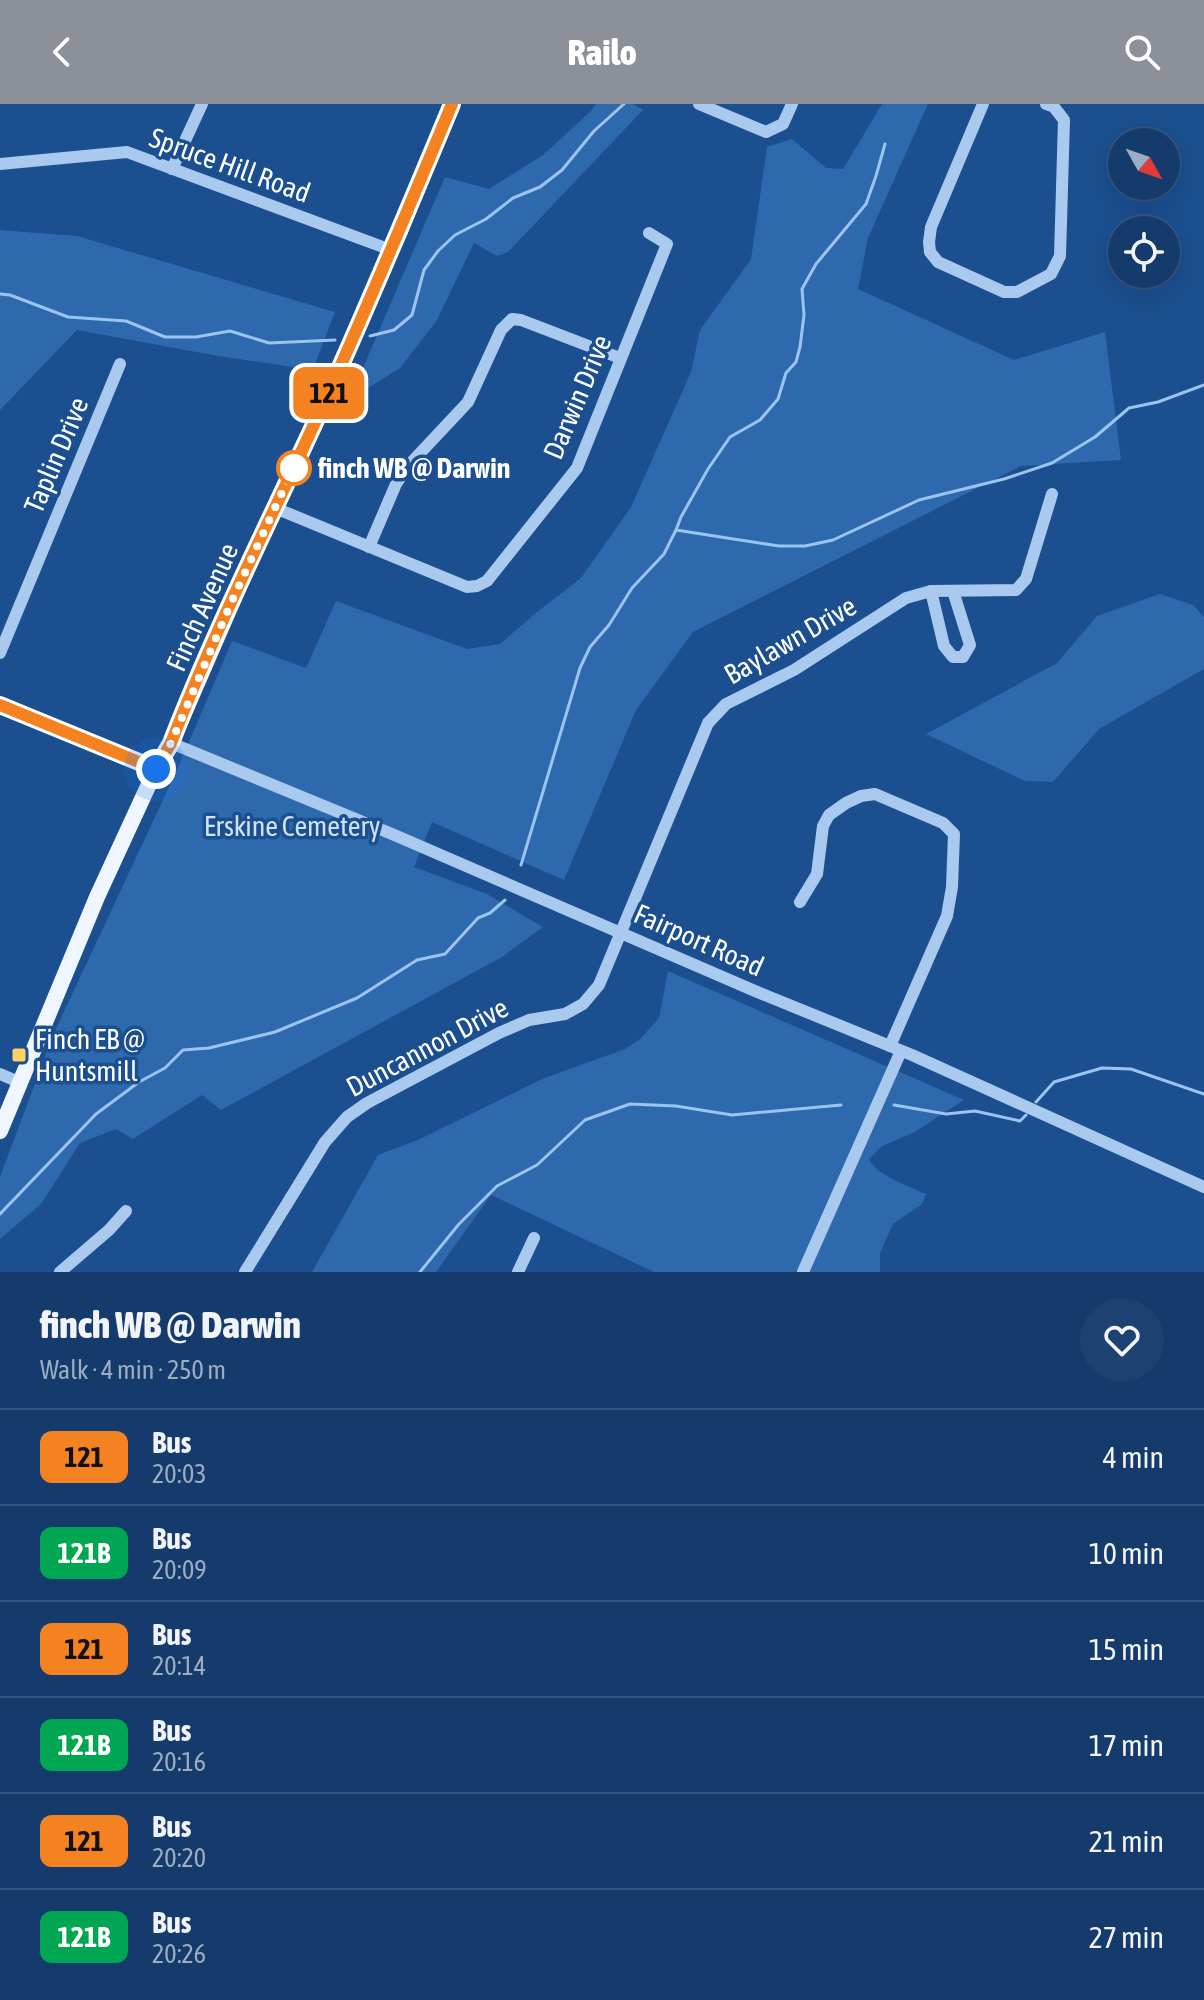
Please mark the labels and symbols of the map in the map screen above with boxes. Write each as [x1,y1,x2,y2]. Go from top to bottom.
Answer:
street label: Spruce Hill Road [145,121,315,209]
north arrow [1108,128,1180,200]
street label: Darwin Drive [537,330,617,464]
line badge: 121 [283,367,375,419]
street label: Taplin Drive [17,392,95,518]
marker: finch WB @ Darwin [277,451,311,485]
place label: finch WB @ Darwin [317,452,510,484]
street label: Finch Avenue [160,538,244,676]
street label: Baylawn Drive [718,589,862,691]
your location [136,749,176,789]
park label: Erskine Cemetery [204,810,380,842]
street label: Fairport Road [629,897,769,983]
street label: Duncannon Drive [341,991,513,1103]
place label: Finch EB @ Huntsmill [35,1023,145,1087]
marker: Finch EB @ Huntsmill [10,1046,28,1064]

